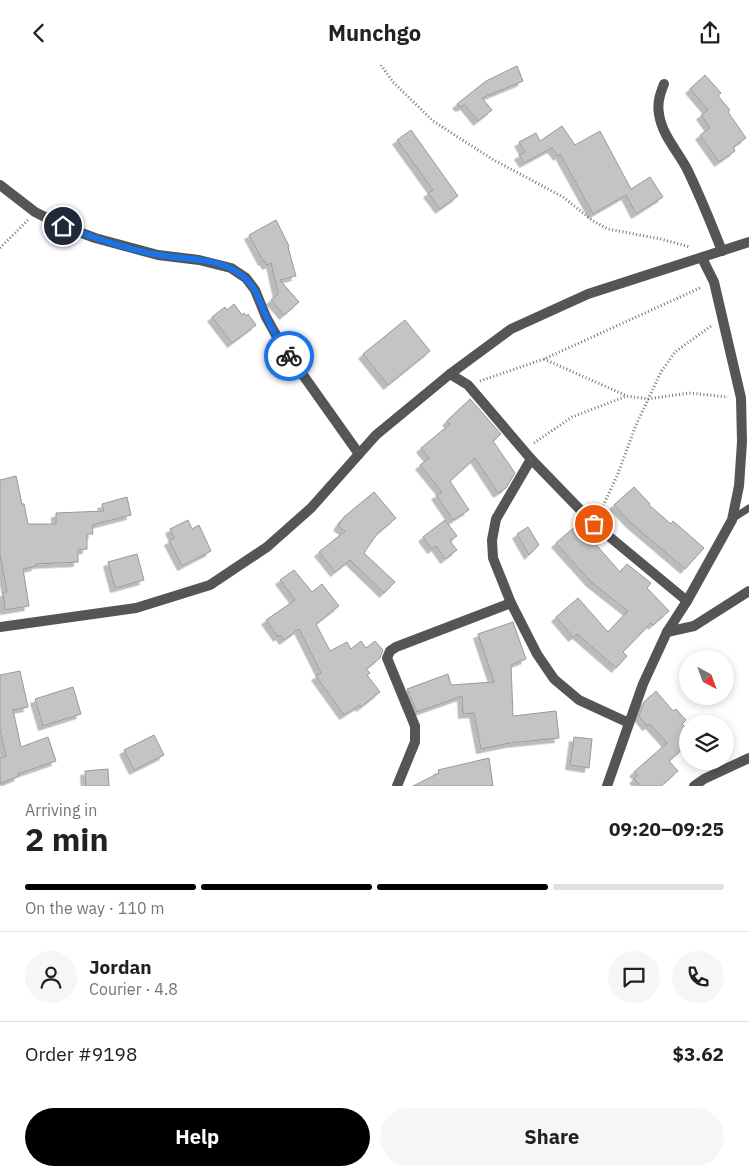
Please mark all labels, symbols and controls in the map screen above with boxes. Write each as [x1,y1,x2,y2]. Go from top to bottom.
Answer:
text: Munchgo [328,18,421,47]
icon: back [25,19,53,47]
icon: share [696,19,724,47]
pin [42,205,84,247]
icon: home [49,212,77,240]
courier [264,331,314,381]
icon: bike [275,342,303,370]
pin [573,503,615,545]
icon: bag [580,510,608,538]
north arrow [679,650,734,705]
map controls [679,650,734,770]
button: layers [679,715,734,770]
text: Arriving in [25,800,97,820]
text: 09:20–09:25 [609,817,724,841]
text: 2 min [25,818,109,860]
text: On the way · 110 m [25,898,164,918]
button: person [25,951,77,1003]
button: chat [608,951,660,1003]
button: phone [672,951,724,1003]
text: Jordan [89,955,152,979]
text: Courier · 4.8 [89,979,178,999]
text: Order #9198 [25,1042,137,1066]
text: $3.62 [672,1042,724,1066]
button: Help [25,1108,370,1166]
button: Share [380,1108,724,1166]

